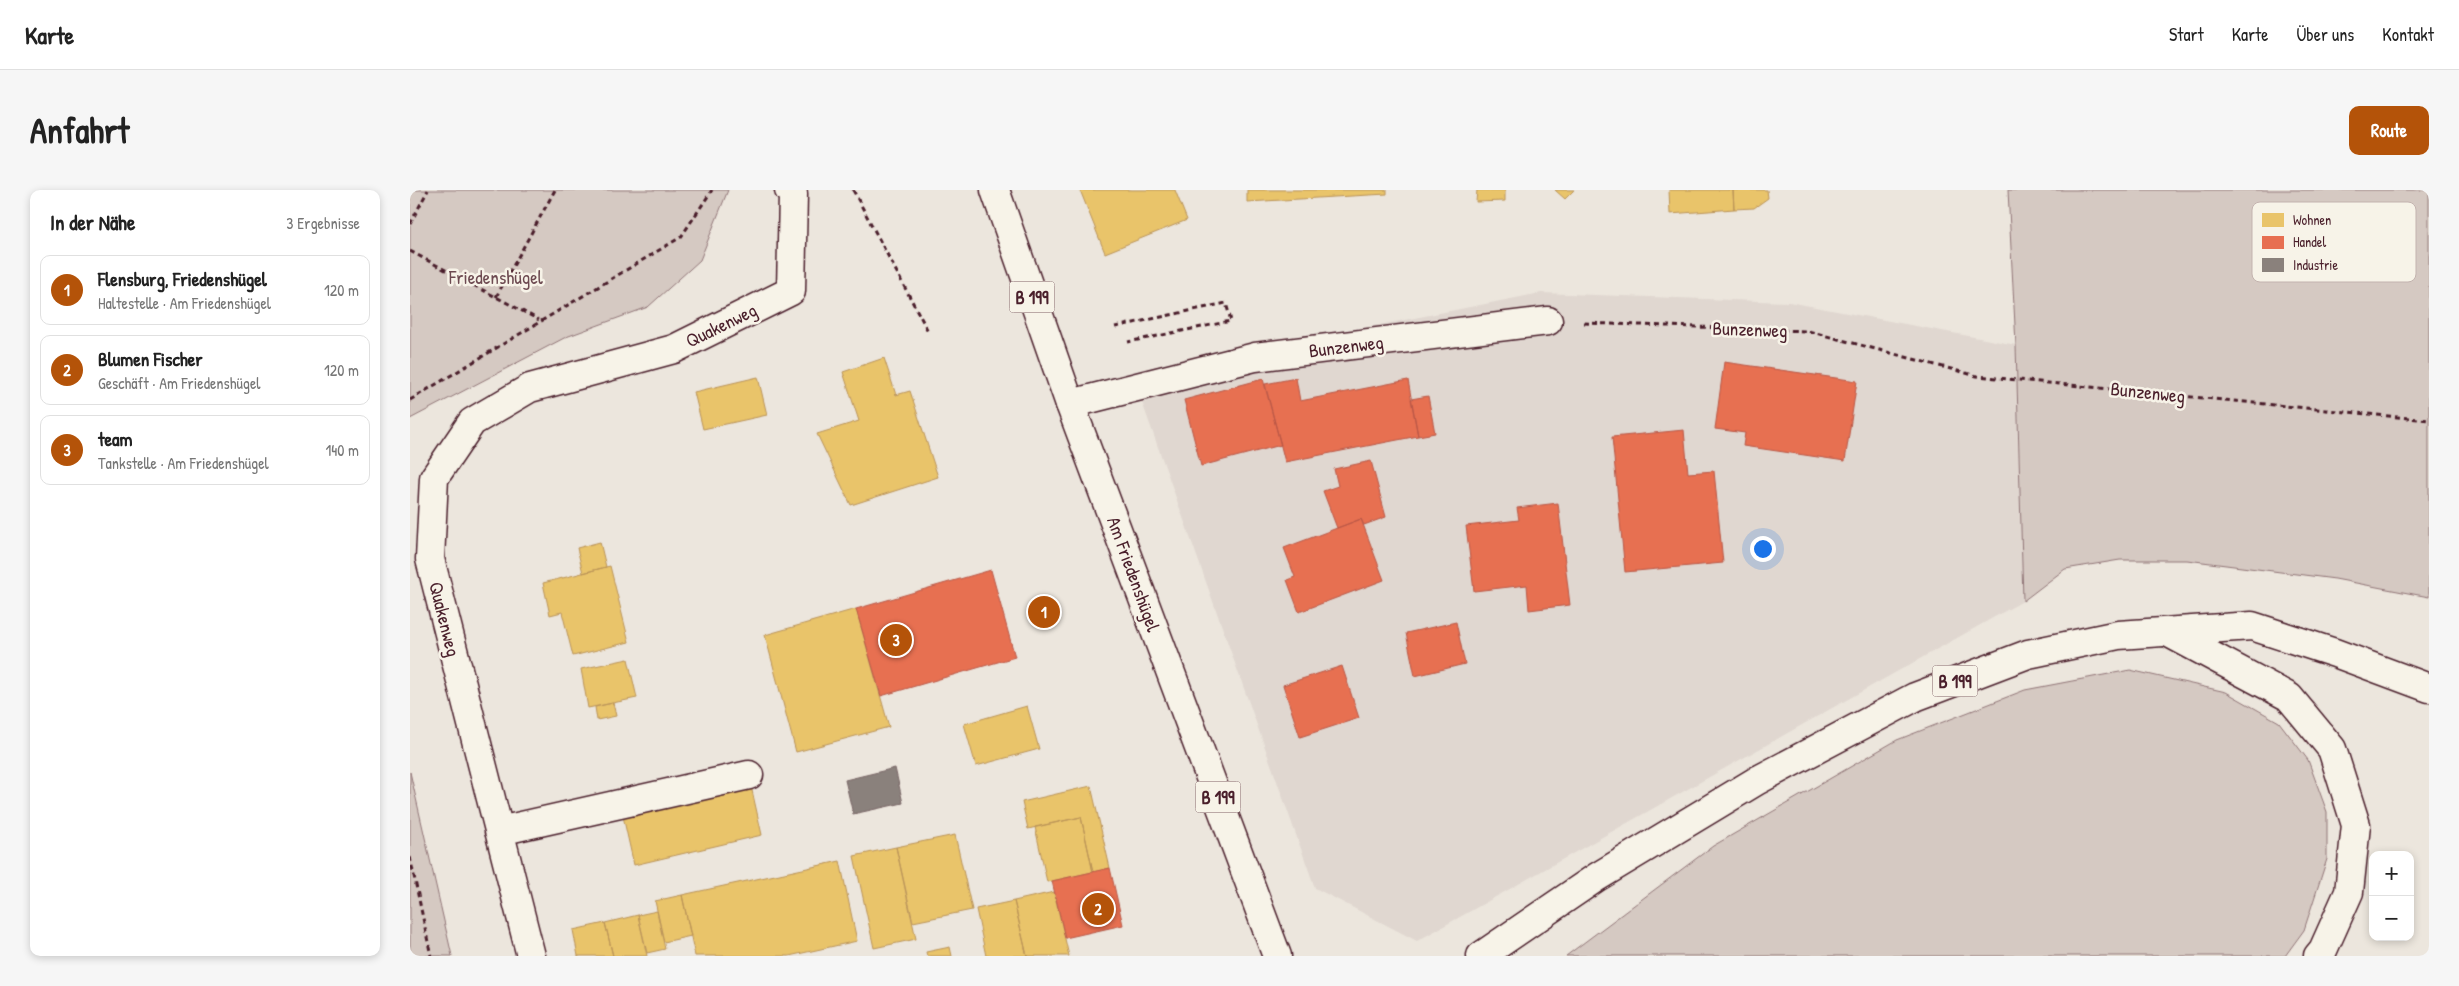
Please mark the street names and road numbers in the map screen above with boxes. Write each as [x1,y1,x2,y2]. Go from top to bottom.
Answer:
road number: B 199 [1010,281,1054,312]
street label: Quakenweg [681,297,761,353]
street label: Bunzenweg [1712,315,1788,343]
street label: Bunzenweg [1307,329,1385,363]
street label: Bunzenweg [2109,375,2187,409]
street label: Am Friedenshügel [1101,513,1167,636]
street label: Quakenweg [423,579,467,659]
road number: B 199 [1932,666,1978,696]
road number: B 199 [1196,782,1240,812]

